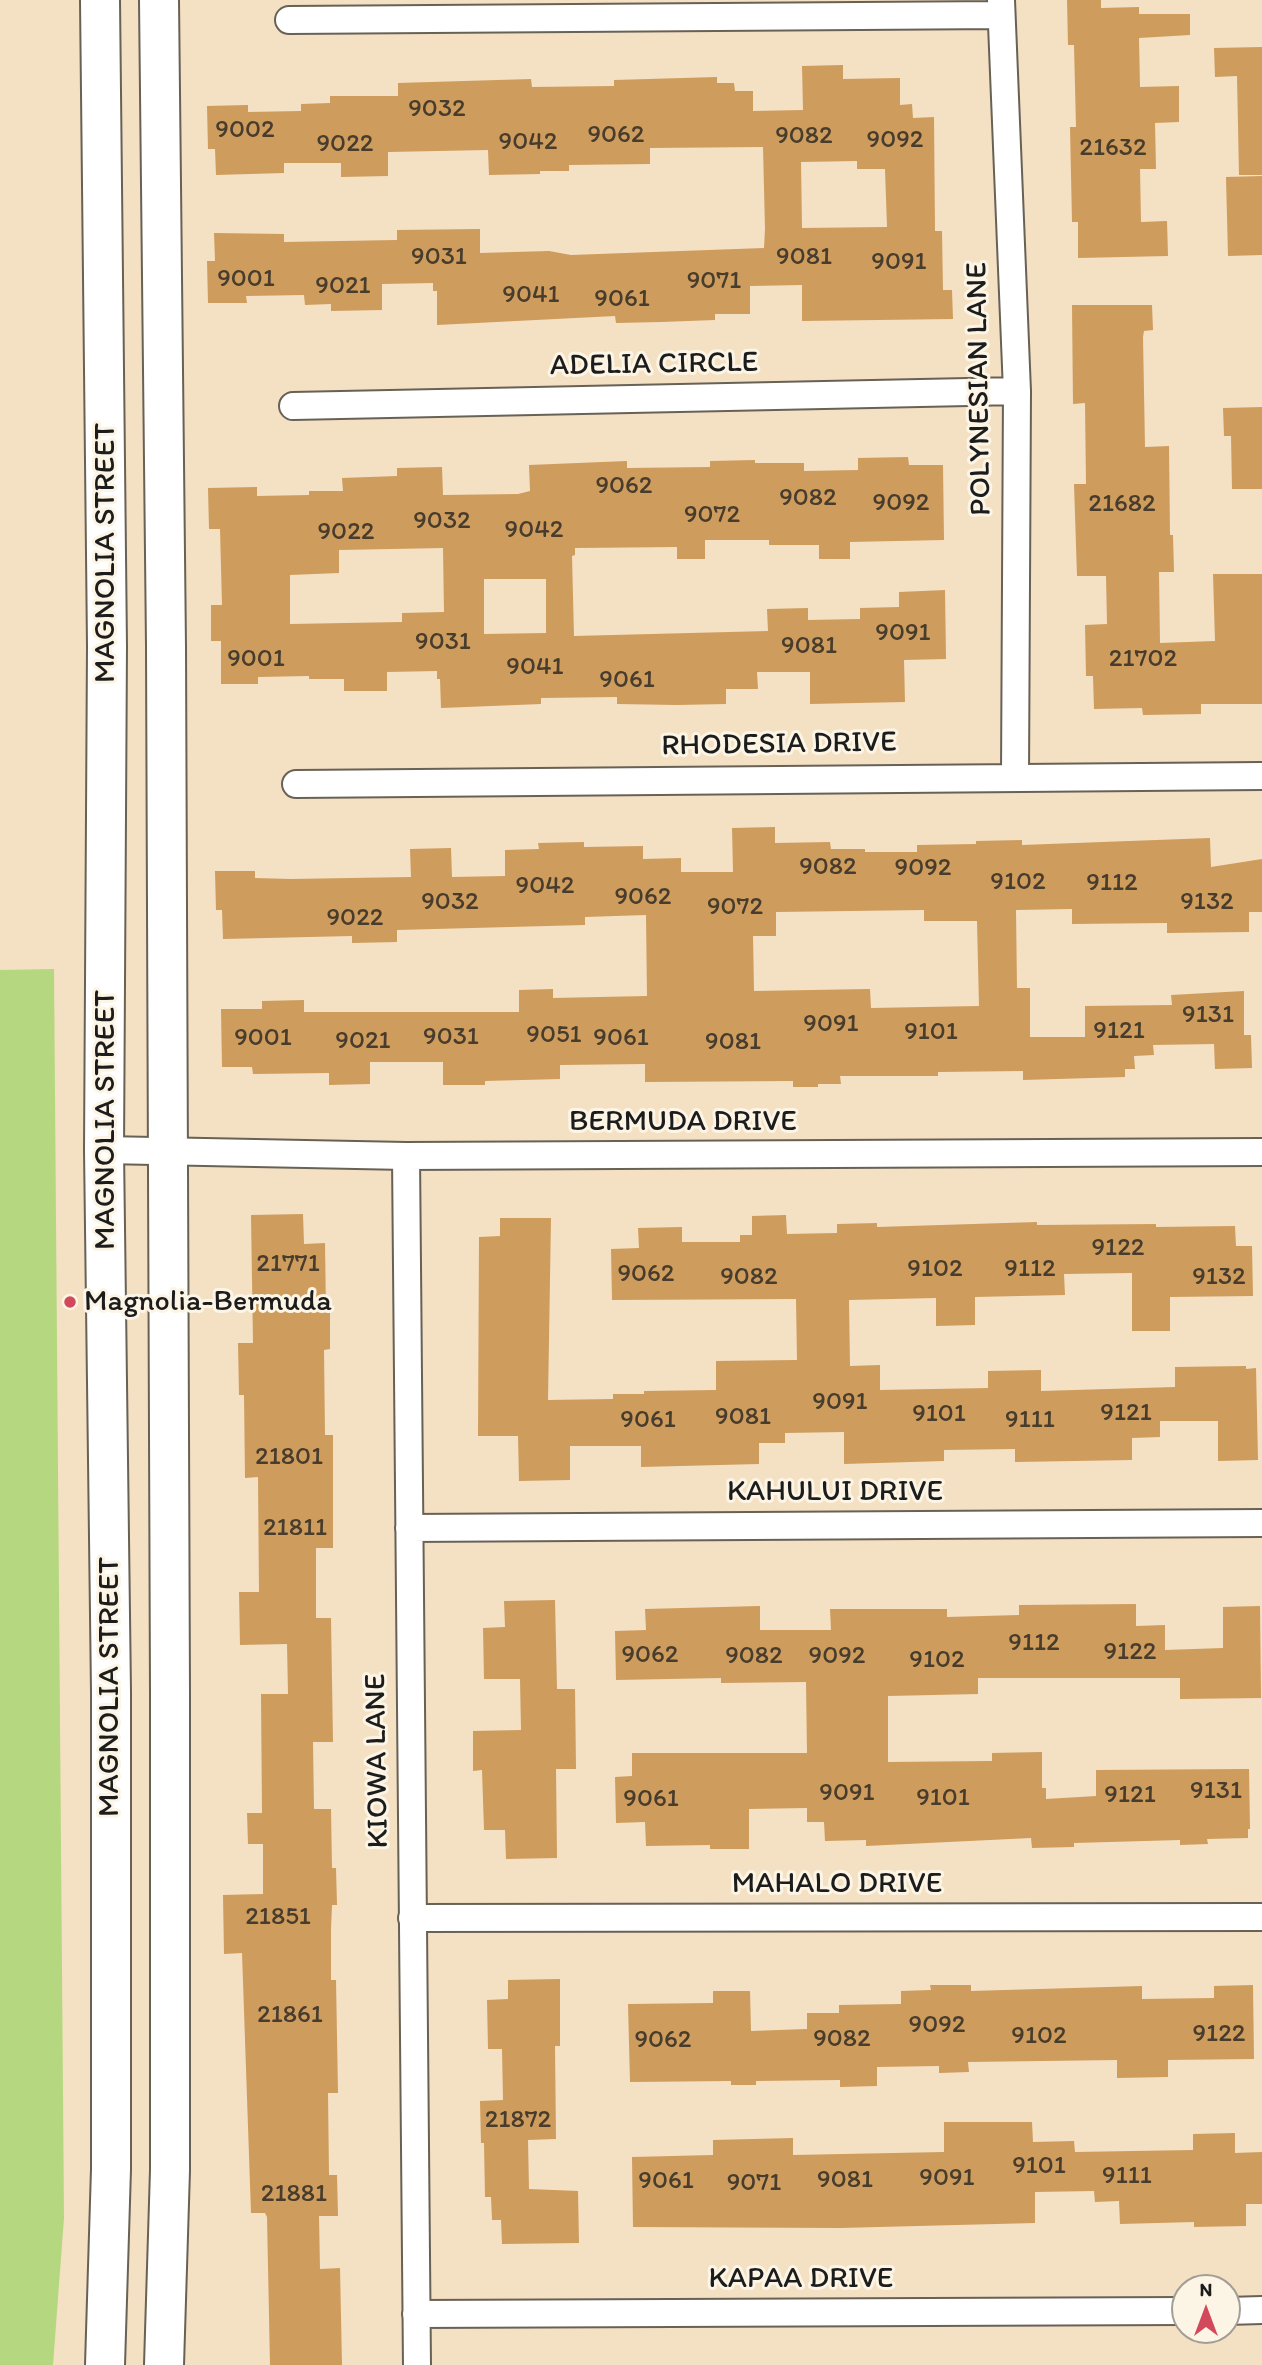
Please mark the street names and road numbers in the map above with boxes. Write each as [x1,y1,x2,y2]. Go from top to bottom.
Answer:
street label: POLYNESIAN LANE [960,262,1000,516]
street label: ADELIA CIRCLE [549,345,759,385]
street label: MAGNOLIA STREET [88,423,124,683]
street label: RHODESIA DRIVE [661,725,897,765]
street label: MAGNOLIA STREET [88,990,124,1250]
street label: BERMUDA DRIVE [569,1104,797,1140]
street label: KAHULUI DRIVE [727,1474,943,1510]
street label: MAGNOLIA STREET [92,1557,128,1817]
street label: KIOWA LANE [358,1673,398,1849]
street label: MAHALO DRIVE [732,1866,942,1902]
street label: KAPAA DRIVE [709,2261,893,2297]

